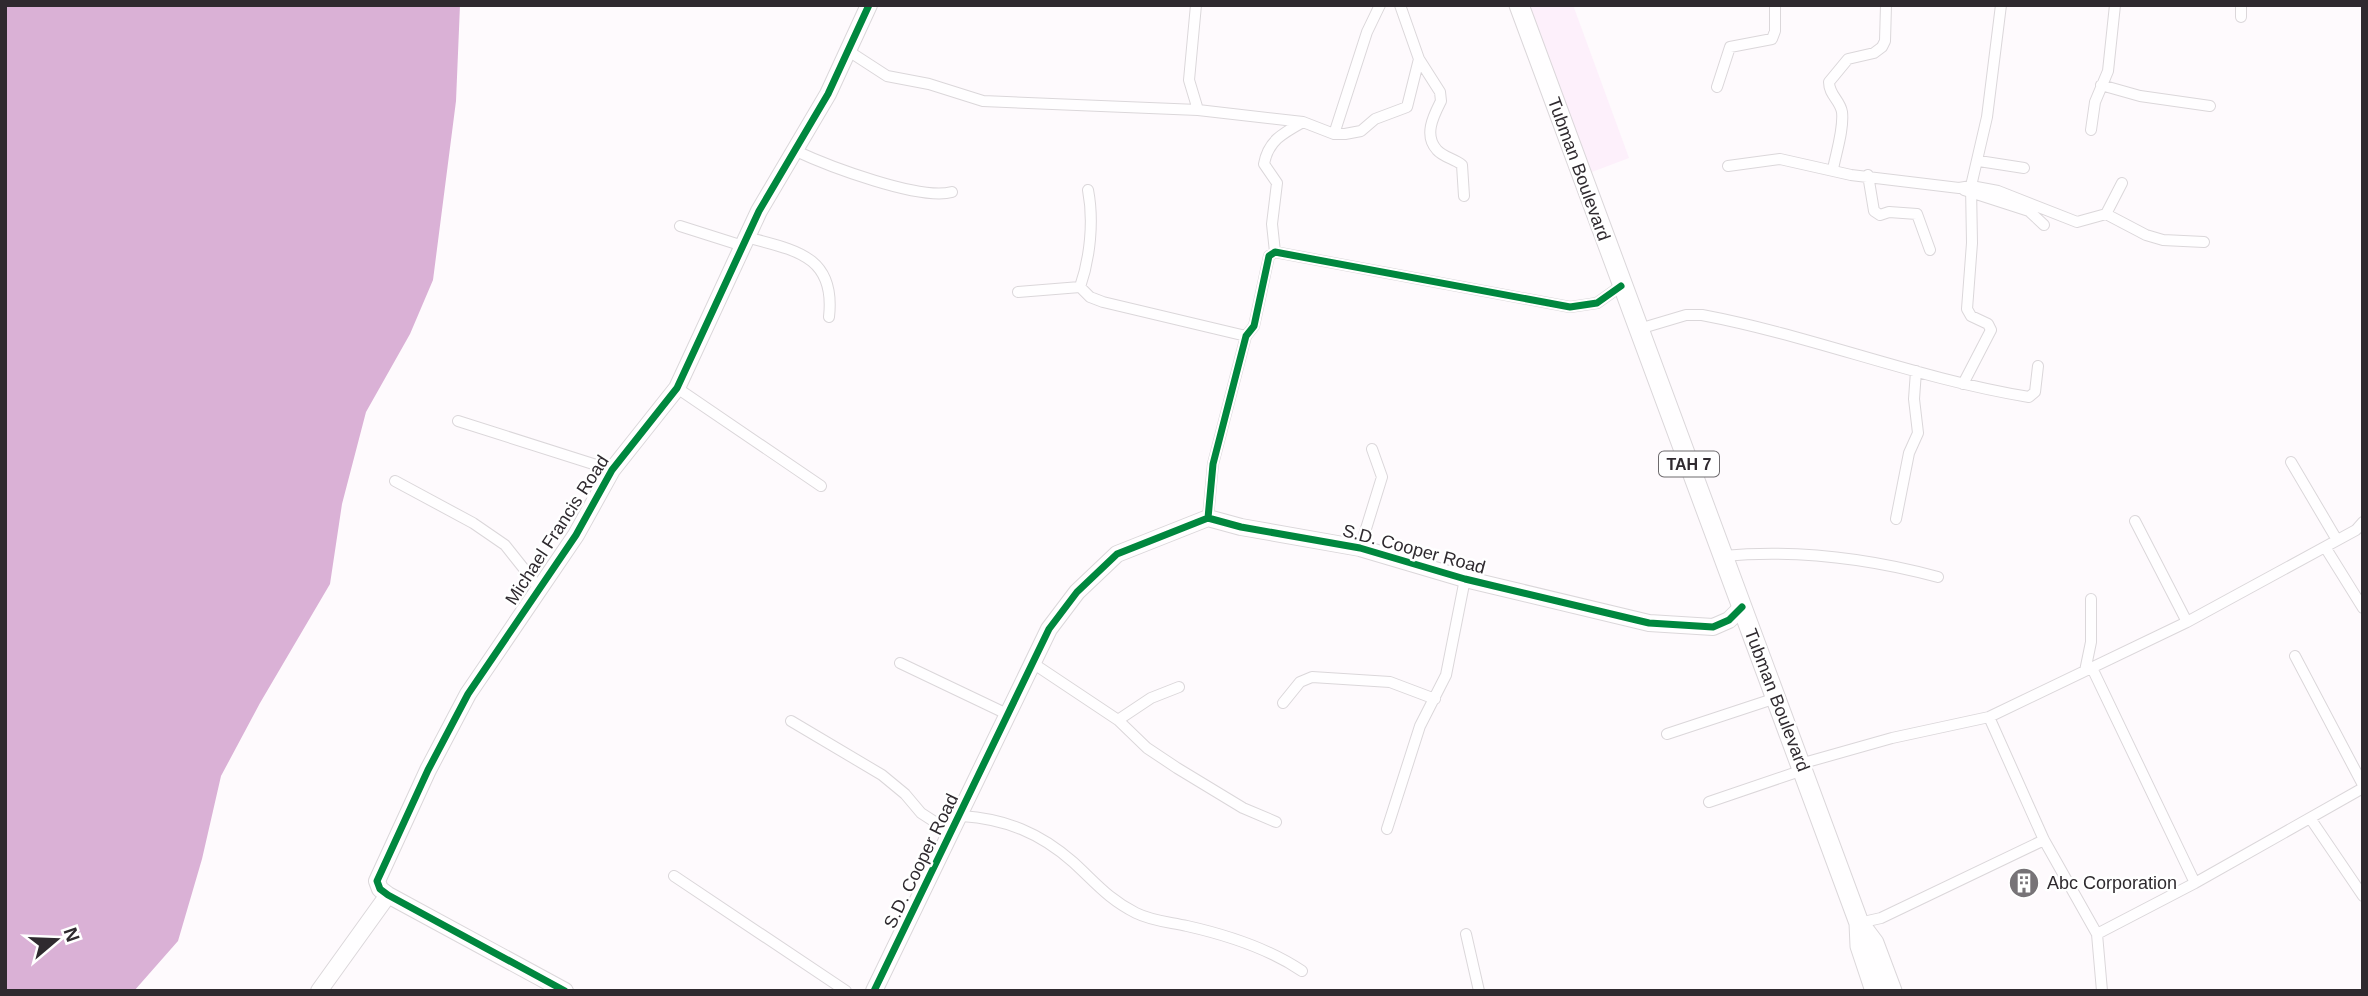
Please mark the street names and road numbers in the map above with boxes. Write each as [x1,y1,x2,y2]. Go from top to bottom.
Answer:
street label: Tubman Boulevard [1544,94,1614,244]
street label: Michael Francis Road [501,452,613,608]
road number: TAH 7 [1659,452,1719,477]
street label: S.D. Cooper Road [1340,520,1488,578]
street label: Tubman Boulevard [1741,626,1813,774]
street label: S.D. Cooper Road [880,791,962,931]

